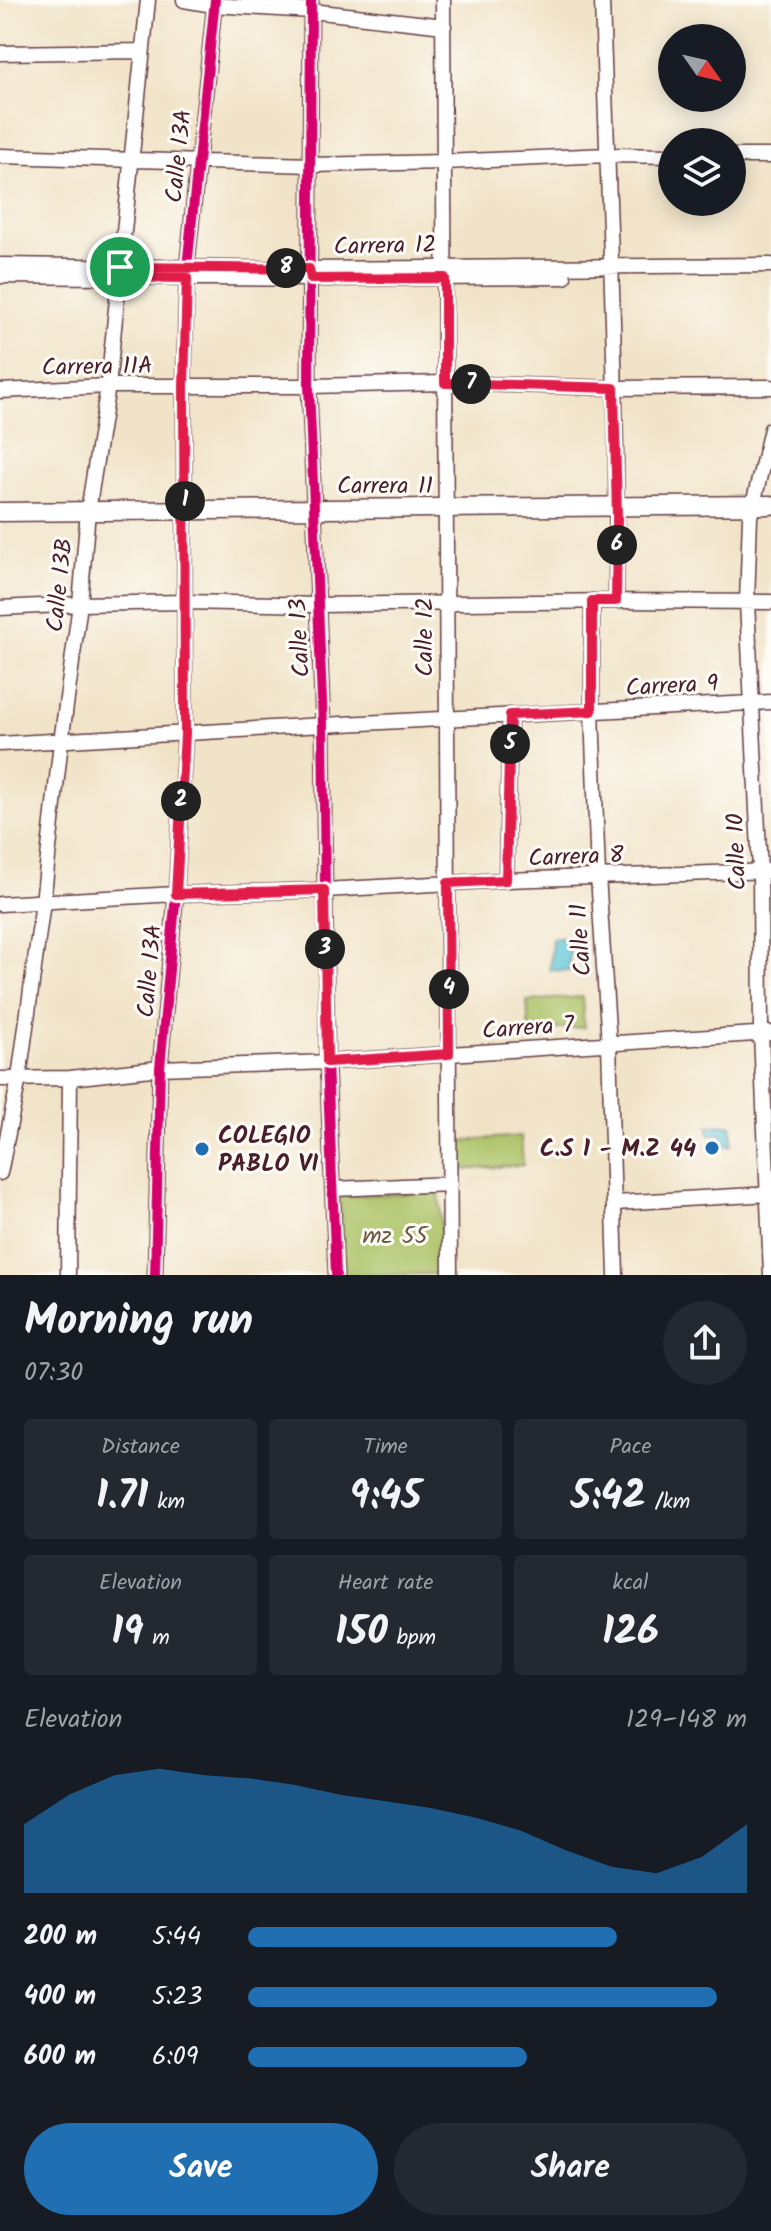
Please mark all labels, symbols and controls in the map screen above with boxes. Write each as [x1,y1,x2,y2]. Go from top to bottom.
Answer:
north arrow [658,24,746,112]
map controls [658,24,746,216]
street label: Calle 13A [155,108,204,205]
button: layers [658,128,746,216]
street label: Carrera 12 [333,226,437,267]
pin [86,233,154,301]
icon: arrive [98,245,142,289]
pin: 8 [266,248,306,288]
text: 8 [280,250,292,285]
street label: Carrera 11A [41,347,153,388]
pin: 7 [451,364,491,404]
text: 7 [466,366,476,401]
street label: Carrera 11 [337,467,433,506]
pin: 1 [165,481,205,521]
text: 1 [182,483,188,518]
pin: 6 [597,525,637,565]
text: 6 [611,527,623,562]
street label: Calle 13B [36,536,85,634]
street label: Calle 13 [279,597,322,678]
street label: Calle 12 [406,597,445,677]
street label: Carrera 9 [625,665,720,708]
pin: 5 [490,724,530,764]
text: 5 [504,726,516,761]
pin: 2 [161,781,201,821]
text: 2 [175,783,187,818]
street label: Calle 10 [717,813,758,891]
street label: Carrera 8 [528,836,625,879]
street label: Calle 11 [560,902,603,978]
street label: Calle 13A [127,923,174,1019]
pin: 3 [305,929,345,969]
text: 3 [319,931,331,966]
pin: 4 [429,969,469,1009]
text: 4 [443,971,455,1006]
street label: Carrera 7 [481,1006,576,1051]
place label: COLEGIO PABLO VI [218,1117,319,1184]
place label: C.S 1 - M.Z 44 [540,1130,696,1169]
marker: C.S 1 - M.Z 44 [703,1139,721,1157]
marker: COLEGIO PABLO VI [193,1140,211,1158]
park label: mz 55 [362,1217,430,1256]
text: Morning run [24,1287,253,1357]
button: share [663,1301,747,1385]
text: 07:30 [24,1352,83,1394]
text: Distance [101,1430,180,1465]
text: Time [363,1430,408,1465]
text: Pace [610,1430,651,1465]
text: 1.71 [96,1465,148,1529]
text: 9:45 [349,1465,422,1529]
text: 5:42 [571,1465,646,1529]
text: km [148,1485,185,1520]
text: /km [646,1485,690,1520]
text: Elevation [99,1566,182,1601]
text: Heart rate [338,1566,433,1601]
text: kcal [613,1566,648,1601]
text: 19 [111,1601,143,1665]
text: 150 [335,1601,388,1665]
text: 126 [602,1601,659,1665]
text: m [143,1621,170,1656]
text: bpm [388,1621,436,1656]
text: Elevation [24,1699,122,1741]
text: 129–148 m [626,1699,747,1741]
text: 200 m [24,1916,97,1958]
text: 5:44 [152,1916,201,1958]
text: 400 m [24,1976,96,2018]
text: 5:23 [152,1976,202,2018]
text: 600 m [24,2036,96,2078]
text: 6:09 [152,2036,199,2078]
button: Save [24,2123,378,2215]
button: Share [394,2123,747,2215]

